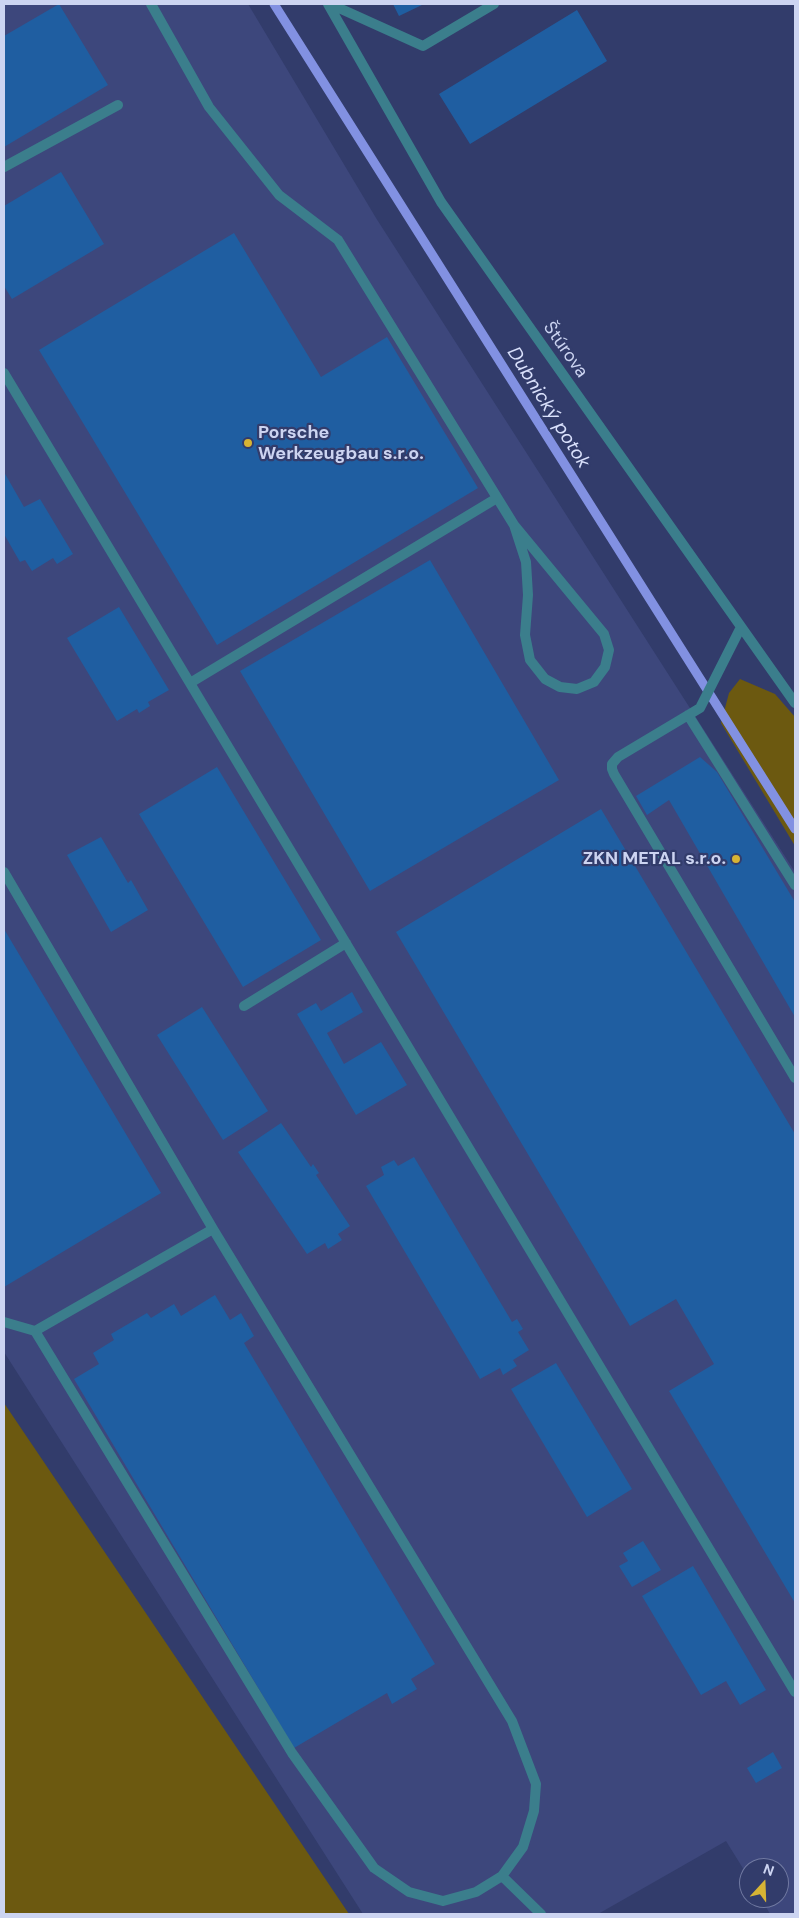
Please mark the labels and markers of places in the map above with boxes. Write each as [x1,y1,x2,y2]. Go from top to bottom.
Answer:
place label: Porsche Werkzeugbau s.r.o. [258,422,424,464]
marker: Porsche Werkzeugbau s.r.o. [242,437,254,449]
place label: ZKN METAL s.r.o. [583,848,726,870]
marker: ZKN METAL s.r.o. [730,853,742,865]

